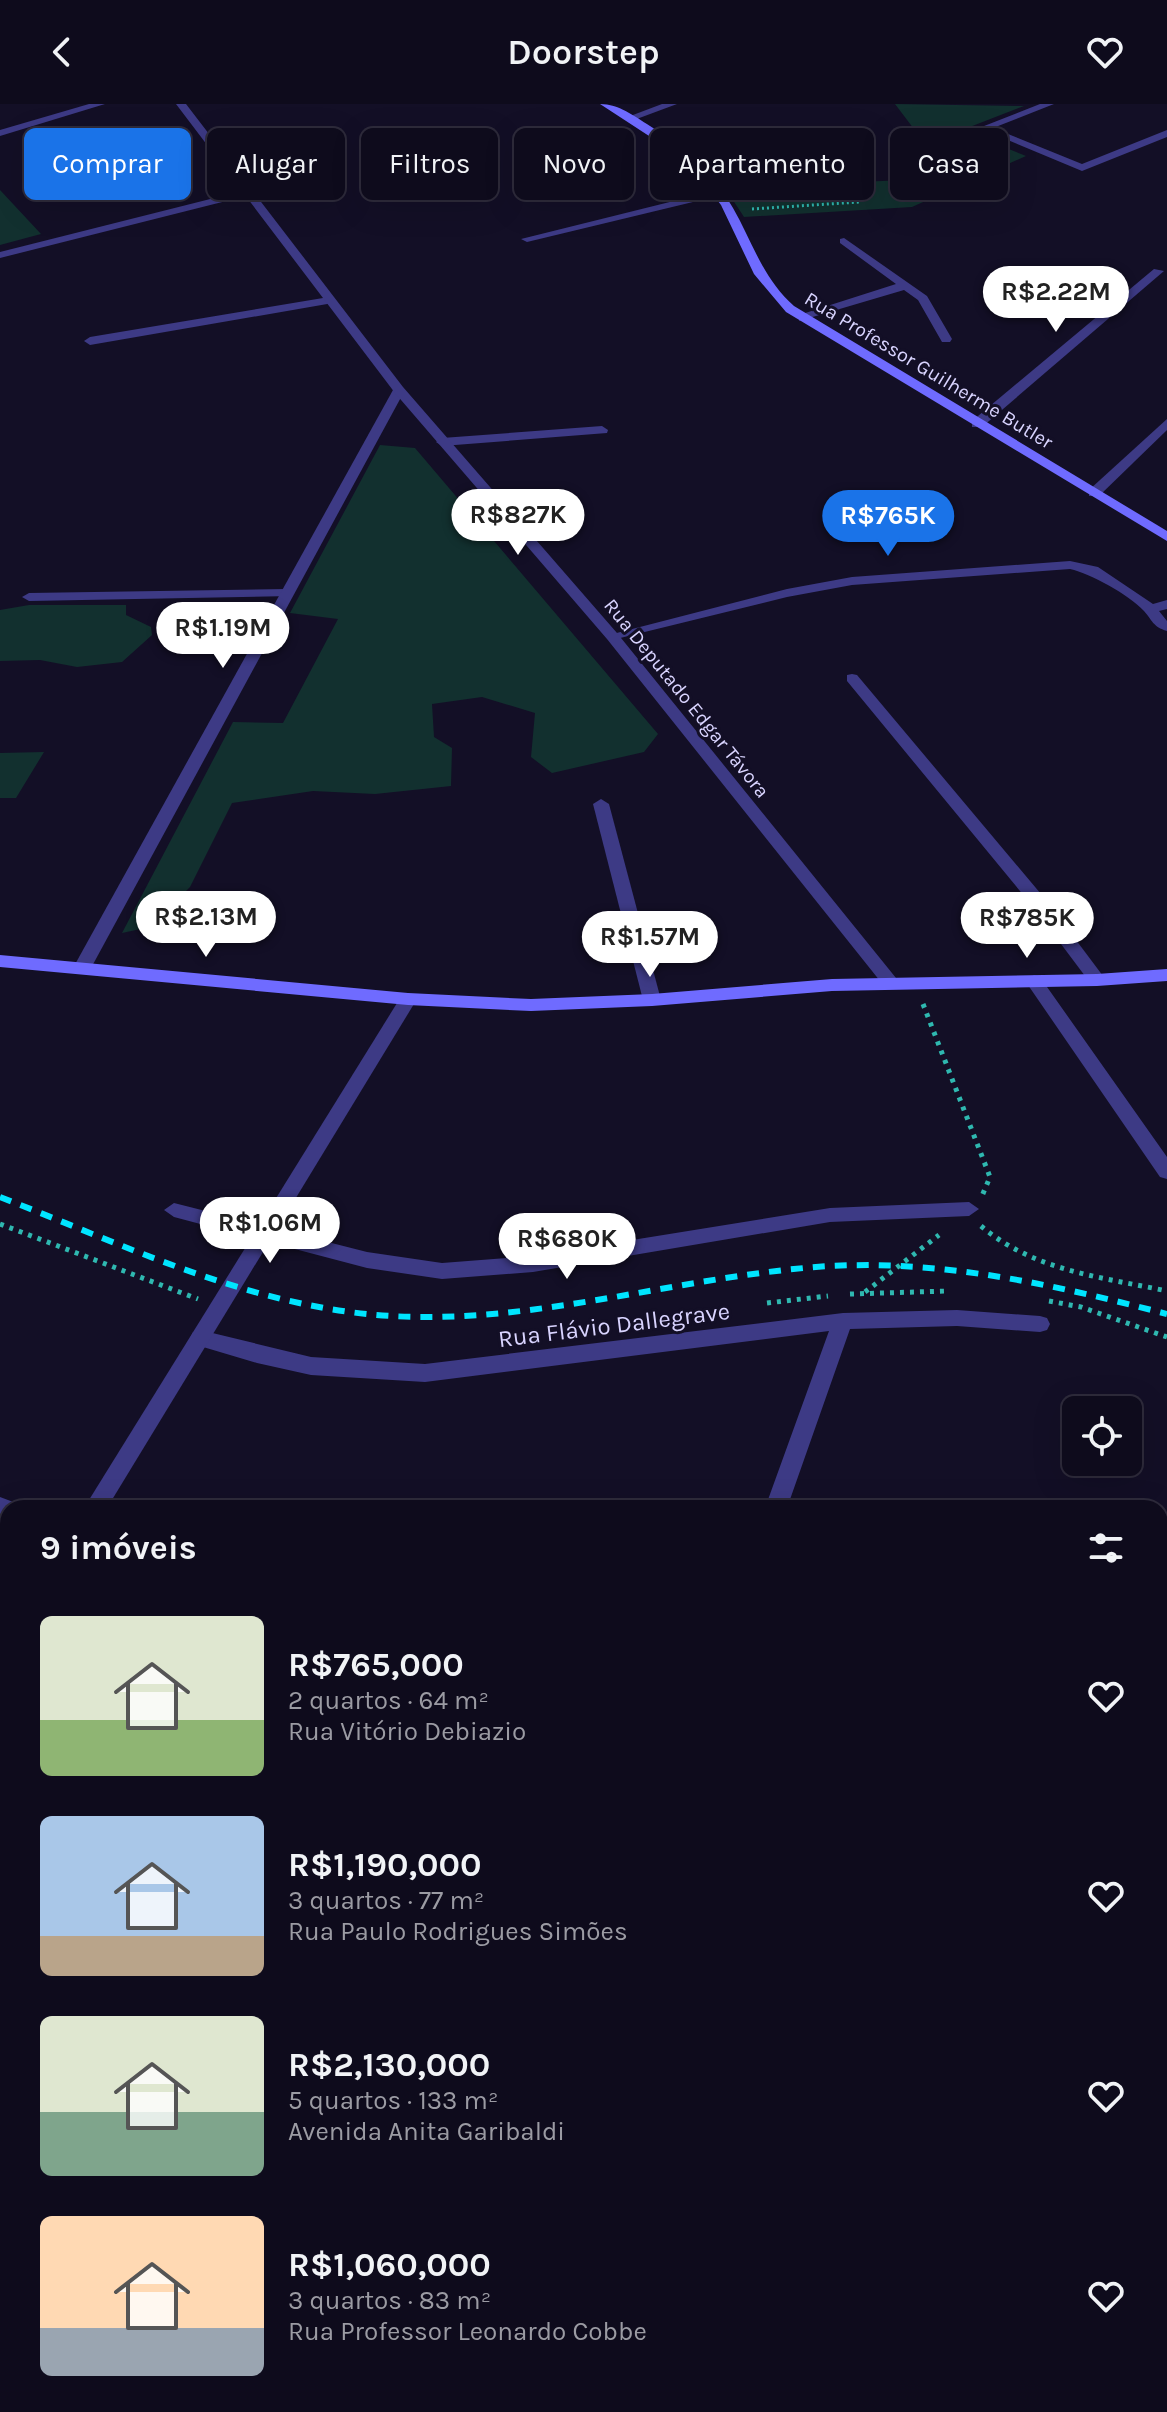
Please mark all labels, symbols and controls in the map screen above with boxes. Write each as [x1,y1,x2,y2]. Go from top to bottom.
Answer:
icon: back [40,30,84,74]
icon: heart [1083,30,1127,74]
text: Doorstep [507,31,660,73]
chip: Comprar [24,128,191,200]
chip: Alugar [207,128,345,200]
chip: Filtros [361,128,498,200]
chip: Novo [514,128,634,200]
chip: Apartamento [650,128,874,200]
chip: Casa [890,128,1008,200]
pin: R$2.22M [982,266,1130,334]
text: R$2.22M [1001,276,1111,307]
street label: Rua Professor Guilherme Butler [800,287,1058,454]
pin: R$827K [453,489,583,557]
pin: R$765K [823,490,953,558]
text: R$827K [469,499,567,530]
text: R$765K [840,500,936,531]
street label: Rua Deputado Edgar Távora [599,594,774,802]
pin: R$1.19M [149,602,297,670]
text: R$1.19M [174,612,272,643]
pin: R$2.13M [132,891,280,959]
pin: R$785K [962,892,1092,960]
text: R$2.13M [154,901,258,932]
text: R$785K [979,902,1075,933]
pin: R$1.57M [576,911,724,979]
text: R$1.57M [600,921,700,952]
pin: R$1.06M [196,1197,344,1265]
text: R$1.06M [218,1207,322,1238]
pin: R$680K [502,1213,632,1281]
text: R$680K [517,1223,617,1254]
street label: Rua Flávio Dallegrave [496,1297,732,1353]
map controls [1062,1396,1142,1476]
button: locate [1062,1396,1142,1476]
icon: filters [1084,1526,1128,1570]
text: 9 imóveis [40,1528,197,1568]
text: R$765,000 [288,1645,464,1685]
icon: home [104,1648,200,1744]
icon: heart [1084,1674,1128,1718]
text: 2 quartos · 64 m² [288,1685,489,1716]
text: Rua Vitório Debiazio [288,1716,526,1747]
text: R$1,190,000 [288,1845,482,1885]
icon: home [104,1848,200,1944]
icon: heart [1084,1874,1128,1918]
text: 3 quartos · 77 m² [288,1885,484,1916]
text: Rua Paulo Rodrigues Simões [288,1916,628,1947]
text: R$2,130,000 [288,2045,490,2085]
icon: home [104,2048,200,2144]
icon: heart [1084,2074,1128,2118]
text: 5 quartos · 133 m² [288,2085,498,2116]
text: Avenida Anita Garibaldi [288,2116,565,2147]
text: R$1,060,000 [288,2245,491,2285]
icon: home [104,2248,200,2344]
icon: heart [1084,2274,1128,2318]
text: 3 quartos · 83 m² [288,2285,491,2316]
text: Rua Professor Leonardo Cobbe [288,2316,647,2347]

